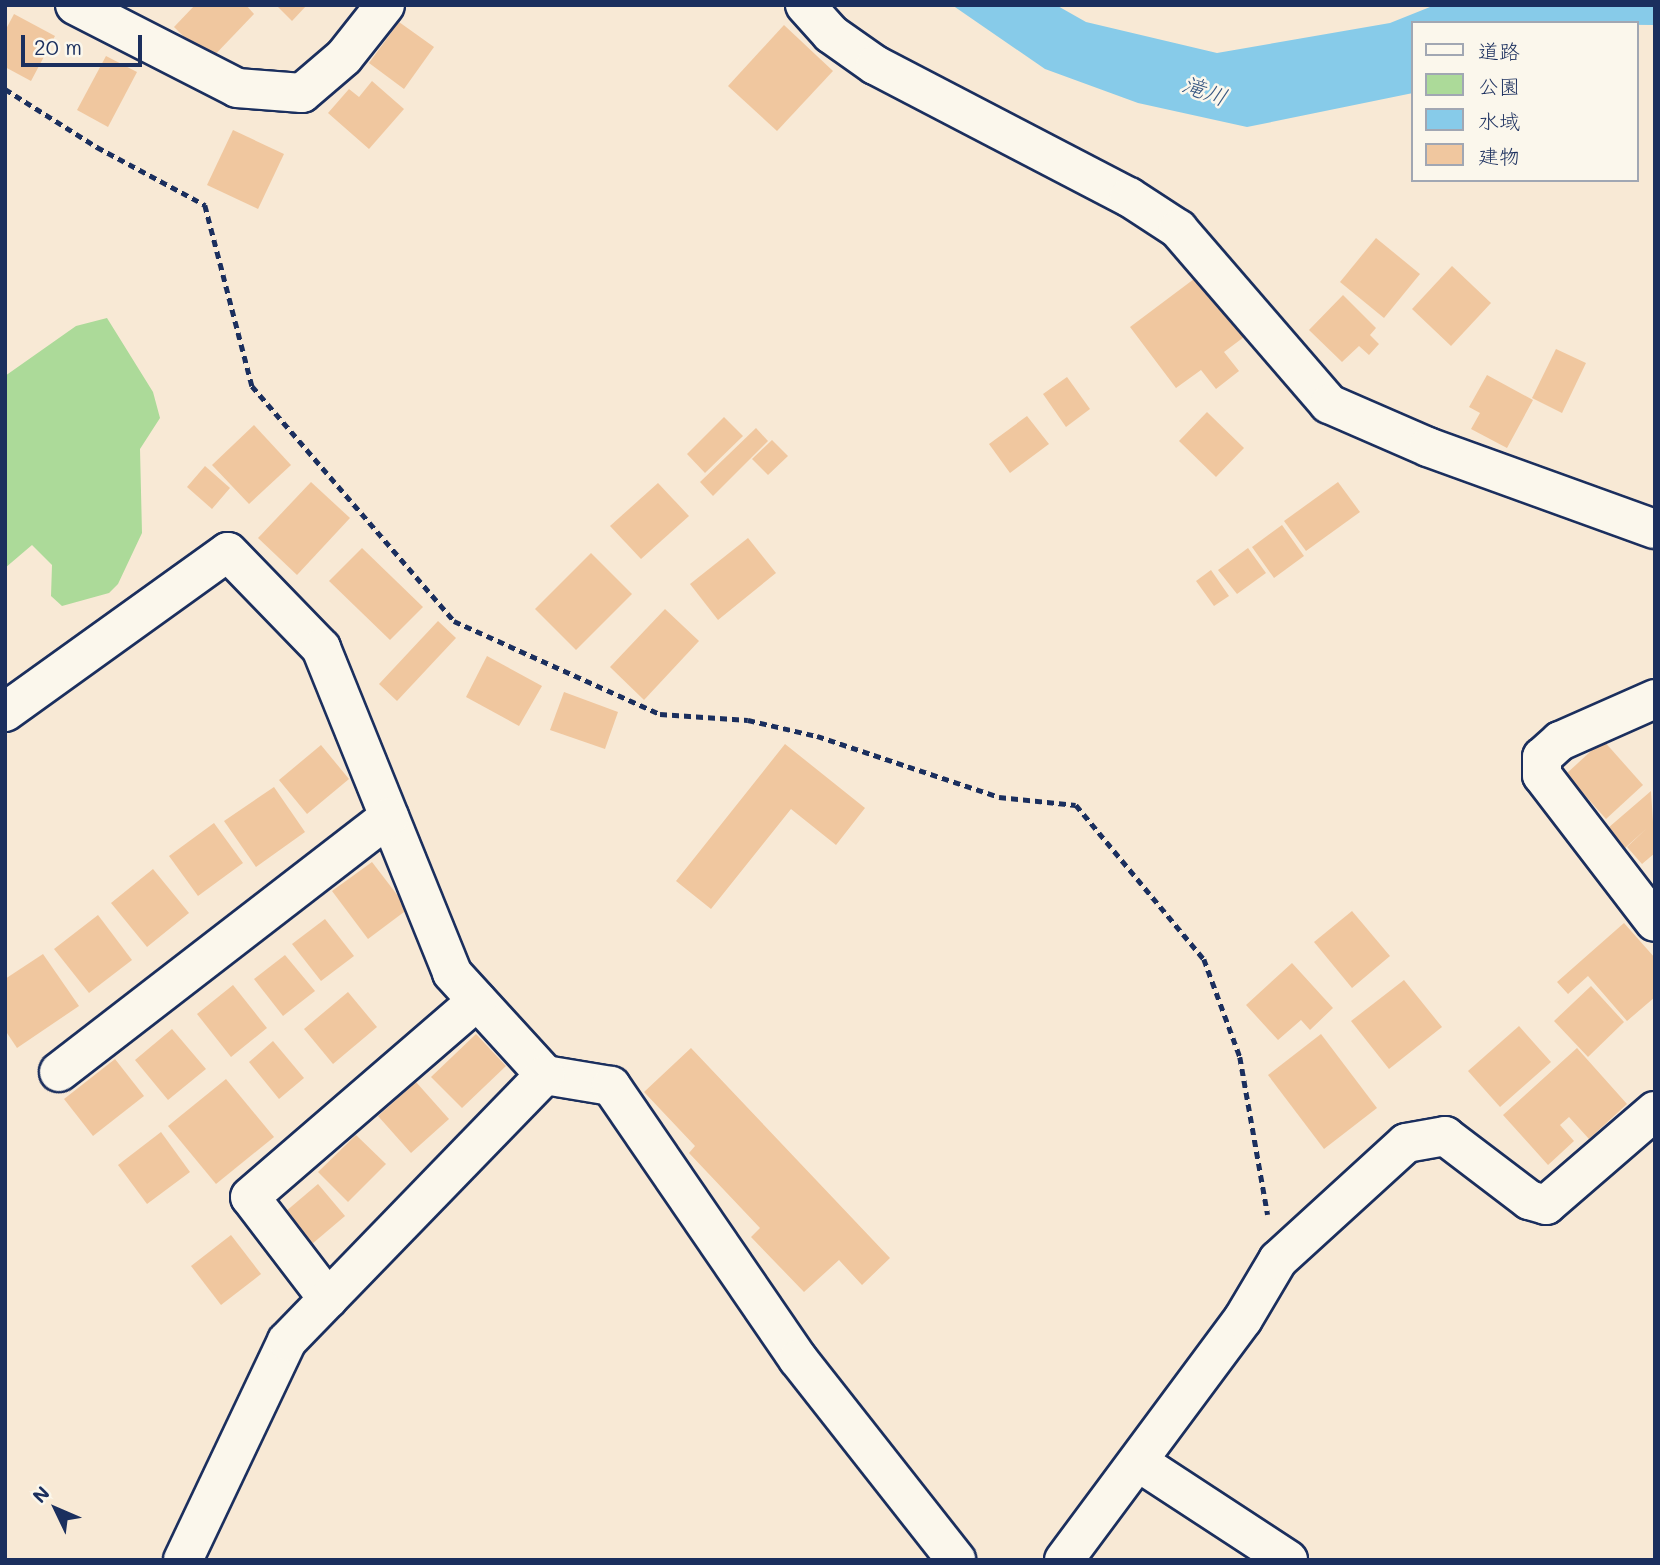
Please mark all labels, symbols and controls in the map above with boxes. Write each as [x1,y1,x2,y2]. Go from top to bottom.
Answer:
scale bar [24,21,145,65]
legend [1412,21,1639,182]
text: 20 m [34,33,82,60]
text: 道路 [1478,37,1520,64]
water label: 滝川 [1179,69,1231,111]
text: 公園 [1478,72,1520,99]
text: 水域 [1478,107,1520,134]
text: 建物 [1478,142,1520,169]
north arrow [21,1474,91,1544]
text: N [27,1480,55,1508]

